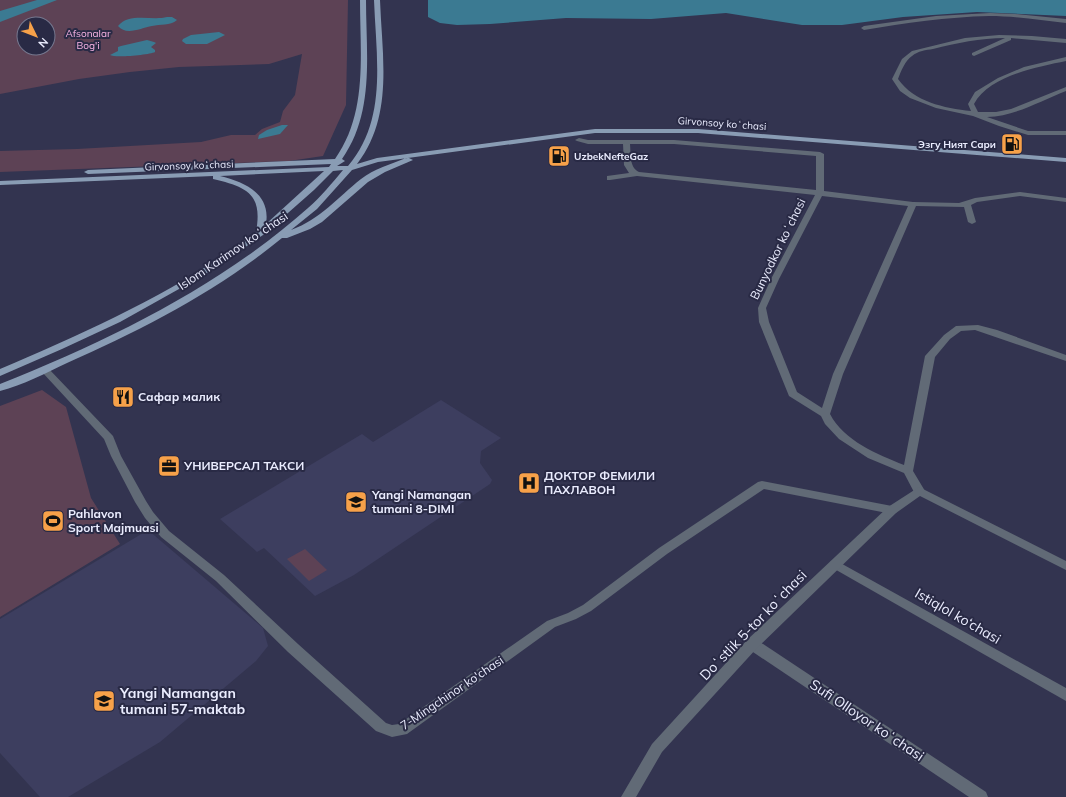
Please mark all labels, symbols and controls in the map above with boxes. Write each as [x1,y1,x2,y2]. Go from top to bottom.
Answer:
north arrow [16,16,56,56]
park label: Afsonalar Bog'i [65,27,111,52]
text: N [35,35,51,51]
street label: Girvonsoy koʻchasi [677,114,767,133]
fuel station icon: Эзгу Ният Сари [999,131,1025,157]
place label: Эзгу Ният Сари [918,138,996,151]
fuel station icon: UzbekNefteGaz [546,143,572,169]
place label: UzbekNefteGaz [574,150,648,163]
street label: Girvonsoy koʻchasi [144,157,234,174]
street label: Bunyodkor koʻchasi [747,196,809,302]
street label: Islom Karimov koʻchasi [175,208,291,293]
restaurant icon: Сафар малик [110,384,136,410]
place label: Сафар малик [138,389,220,404]
office icon: УНИВЕРСАЛ ТАКСИ [156,453,182,479]
place label: УНИВЕРСАЛ ТАКСИ [183,458,304,473]
place label: ДОКТОР ФЕМИЛИ ПАХЛАВОН [544,468,655,497]
hospital icon: ДОКТОР ФЕМИЛИ ПАХЛАВОН [516,470,542,496]
place label: Yangi Namangan tumani 8-DIMI [371,487,471,516]
school or university icon: Yangi Namangan tumani 8-DIMI [343,489,369,515]
place label: Pahlavon Sport Majmuasi [68,506,159,535]
sports icon: Pahlavon Sport Majmuasi [40,508,66,534]
street label: Doʻstlik 5-tor koʻchasi [696,566,810,684]
street label: Istiqlol ko‘chasi [912,584,1004,648]
street label: 7-Mingchinor ko'chasi [397,652,506,733]
street label: Sufi Olloyor koʻchasi [807,675,927,765]
place label: Yangi Namangan tumani 57-maktab [119,684,246,718]
school or university icon: Yangi Namangan tumani 57-maktab [91,688,117,714]

